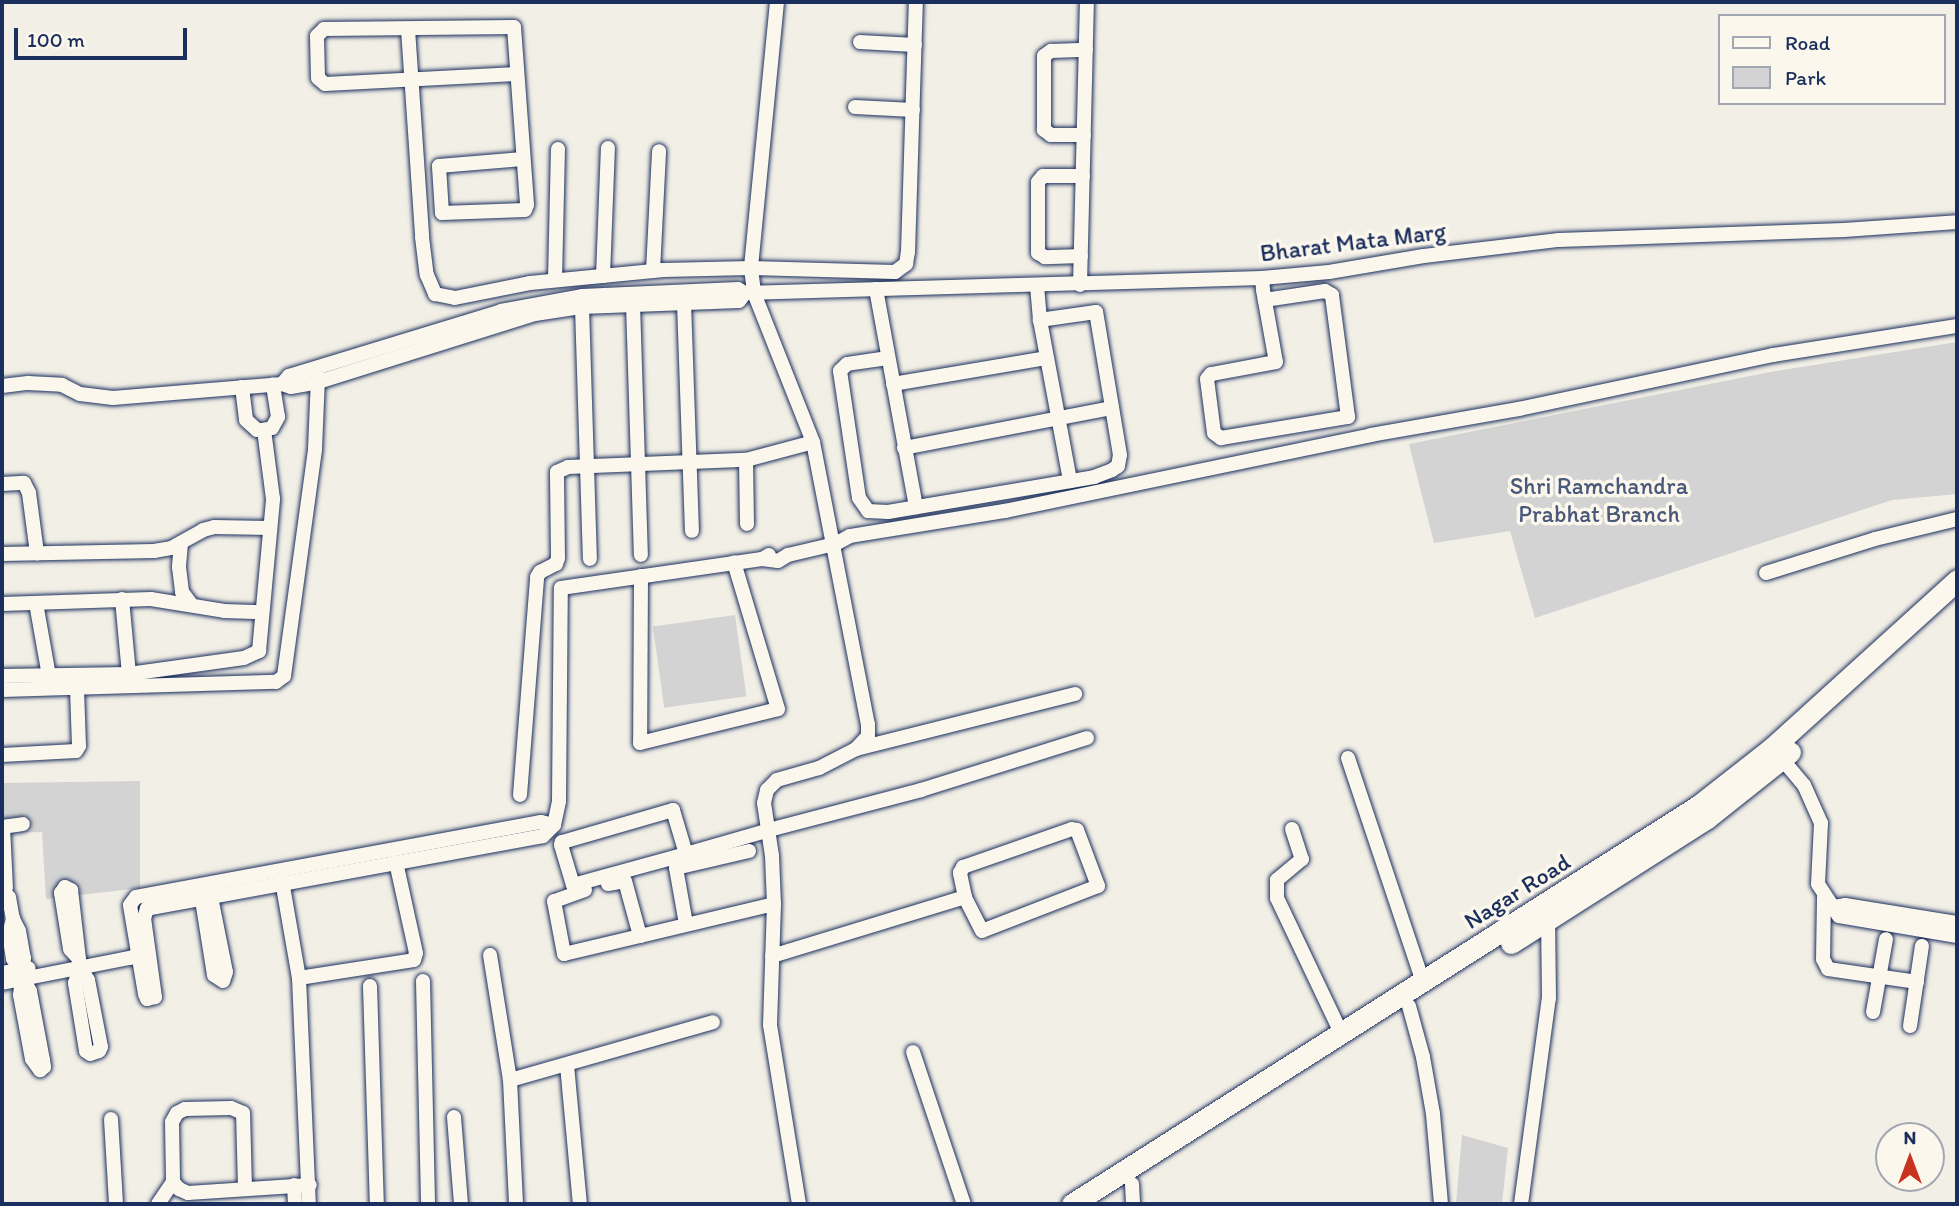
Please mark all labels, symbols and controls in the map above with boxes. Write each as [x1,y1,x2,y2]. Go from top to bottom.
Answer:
scale bar [18,14,191,58]
legend [1717,14,1945,105]
text: 100 m [27,27,85,52]
text: Road [1785,30,1830,55]
text: Park [1785,65,1826,90]
street label: Bharat Mata Marg [1259,216,1447,268]
park label: Shri Ramchandra Prabhat Branch [1510,472,1688,528]
street label: Nagar Road [1459,847,1575,935]
north arrow [1875,1122,1945,1192]
text: N [1904,1126,1916,1149]

